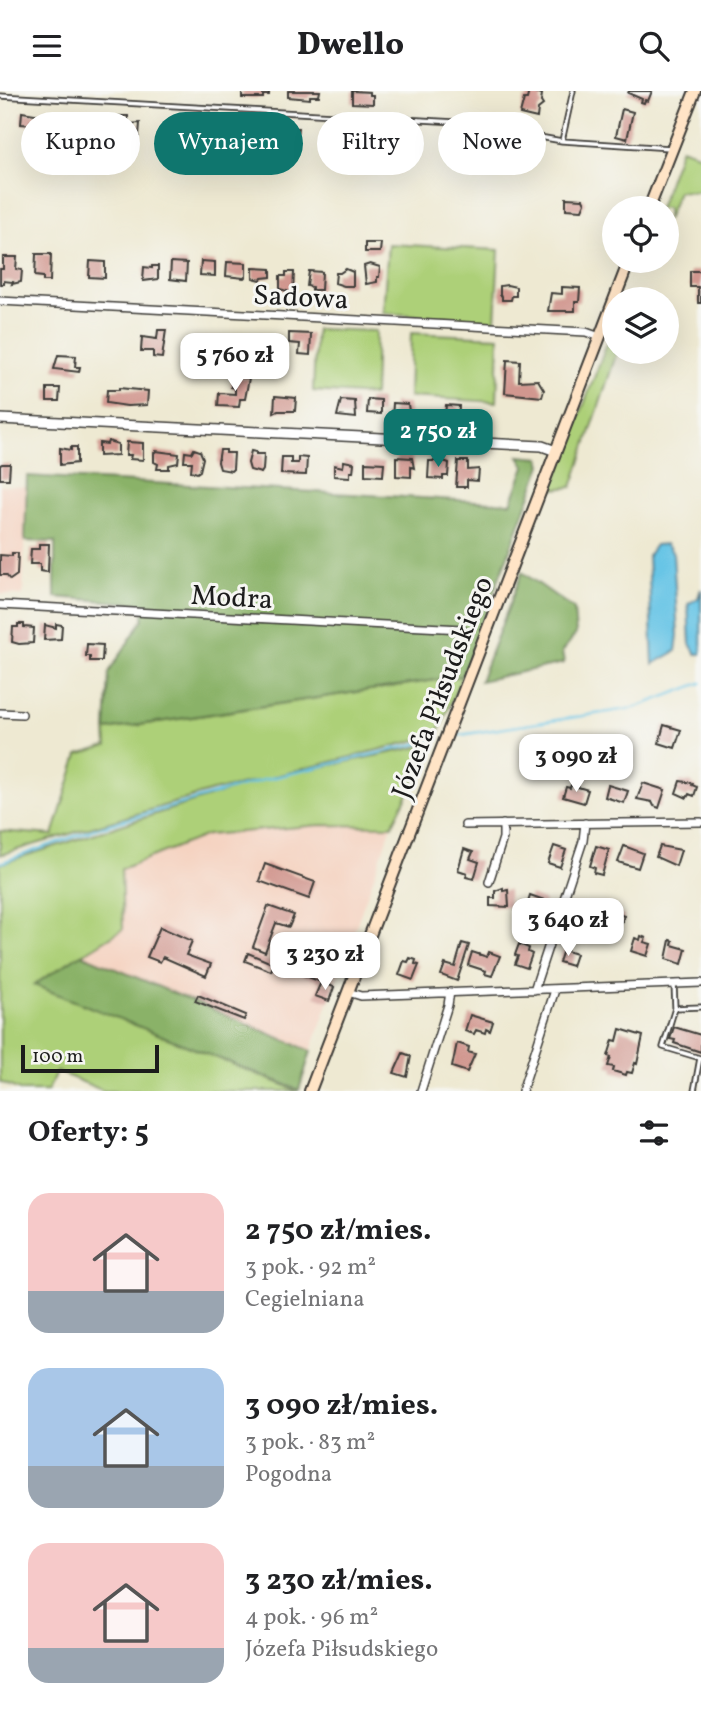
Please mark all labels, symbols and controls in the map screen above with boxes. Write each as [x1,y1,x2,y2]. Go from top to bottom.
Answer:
text: Dwello [297,24,404,68]
icon: menu [28,27,66,65]
icon: search [635,27,673,65]
chip: Kupno [21,112,140,175]
chip: Wynajem [154,112,303,175]
chip: Filtry [317,112,424,175]
chip: Nowe [438,112,546,175]
map controls [602,196,679,364]
button: locate [602,196,679,273]
street label: Sadowa [252,277,350,320]
button: layers [602,287,679,364]
pin: 5 760 zł [163,334,307,393]
text: 5 760 zł [196,340,274,372]
pin: 2 750 zł [366,409,510,469]
text: 2 750 zł [400,416,476,448]
street label: Józefa Piłsudskiego [383,571,504,805]
street label: Modra [190,577,274,620]
pin: 3 090 zł [504,735,648,794]
text: 3 090 zł [535,741,617,773]
pin: 3 640 zł [496,899,640,958]
text: 3 640 zł [528,905,608,937]
pin: 3 230 zł [253,933,397,992]
text: 3 230 zł [286,939,364,971]
scale bar [21,1042,159,1074]
text: 100 m [32,1044,83,1070]
text: Oferty: 5 [28,1112,149,1154]
icon: filters [635,1114,673,1152]
text: 2 750 zł/mies. [245,1210,432,1252]
icon: home [84,1221,168,1305]
text: 3 pok. · 92 m² [245,1252,376,1284]
text: Cegielniana [245,1284,365,1316]
text: 3 090 zł/mies. [245,1385,438,1427]
icon: home [84,1396,168,1480]
text: 3 pok. · 83 m² [245,1427,375,1459]
text: Pogodna [245,1459,332,1491]
text: 3 230 zł/mies. [245,1560,433,1602]
icon: home [84,1571,168,1655]
text: 4 pok. · 96 m² [245,1602,378,1634]
text: Józefa Piłsudskiego [245,1634,438,1666]

